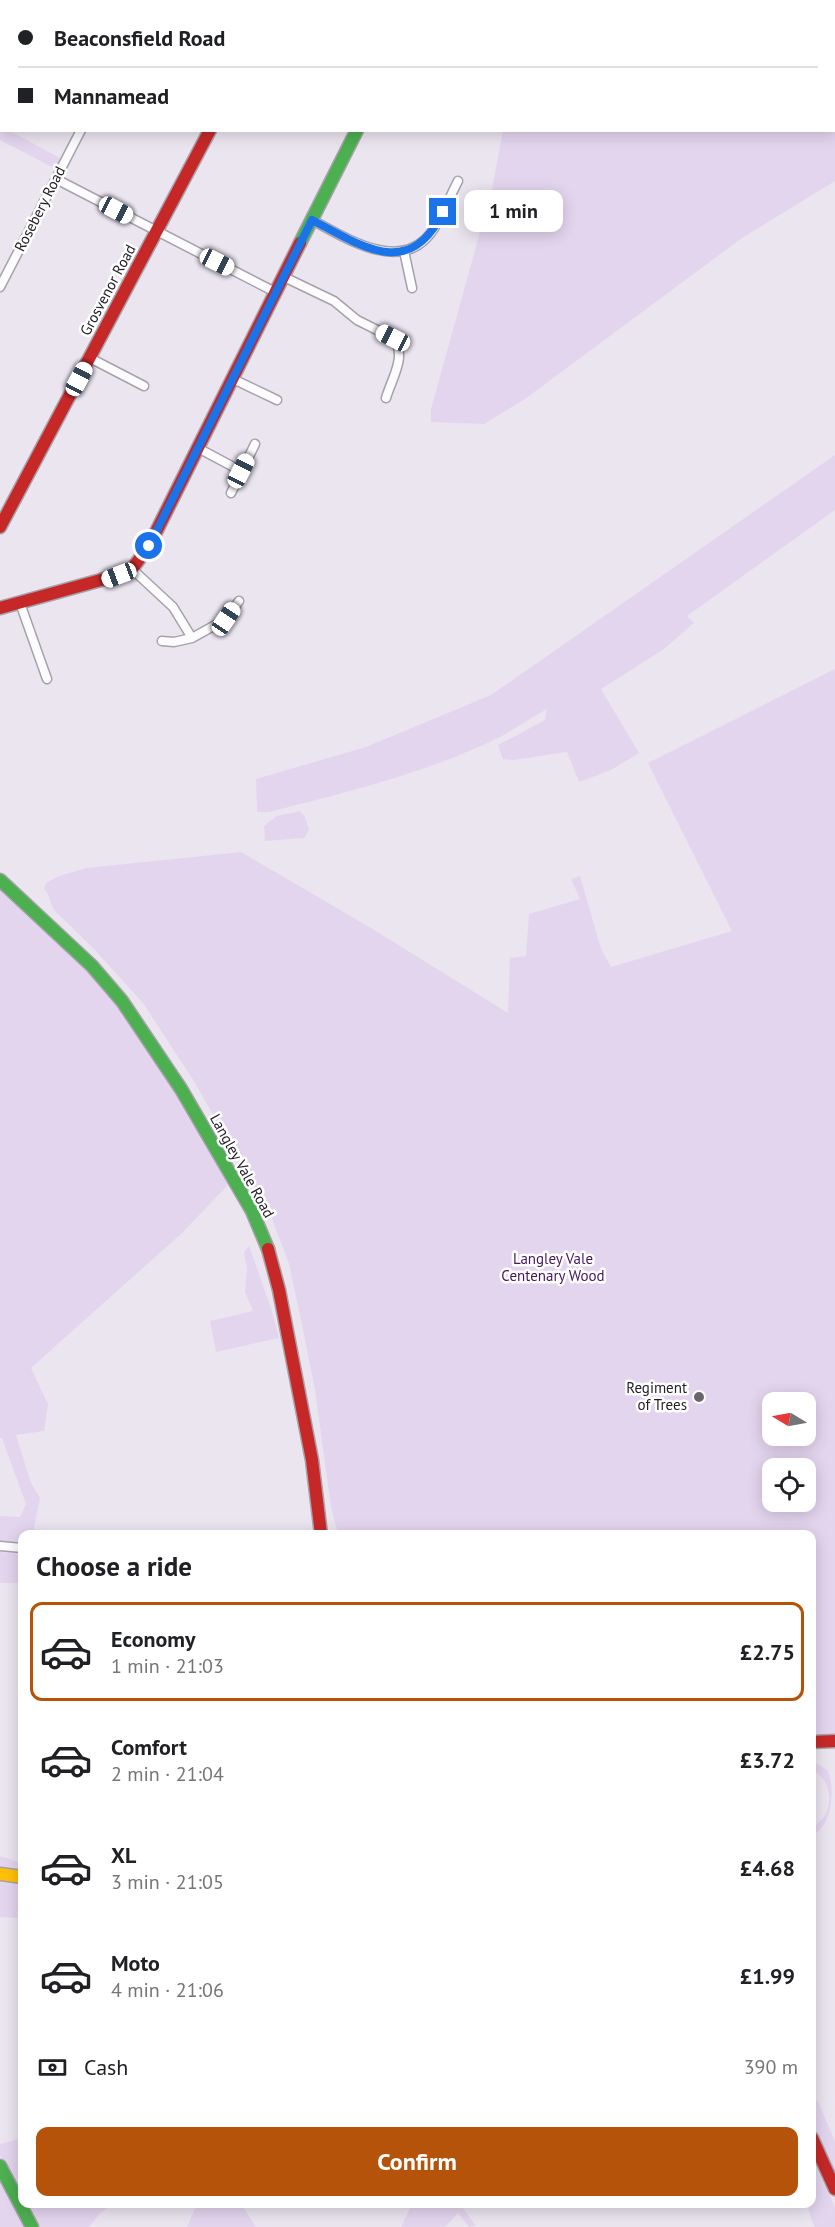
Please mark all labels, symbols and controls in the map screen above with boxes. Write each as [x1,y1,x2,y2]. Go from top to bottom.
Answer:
text: Beaconsfield Road [54,24,225,52]
text: Mannamead [54,82,169,110]
street label: Rosebery Road [10,163,69,255]
callout: 1 min [464,191,563,233]
car [96,194,136,226]
route end [429,198,456,225]
text: 1 min [489,198,538,224]
street label: Grosvenor Road [76,241,140,339]
car [197,246,237,278]
car [373,322,413,354]
car [63,359,95,399]
car [225,451,257,491]
route start [135,532,162,559]
car [99,560,139,590]
car [208,599,244,639]
street label: Langley Vale Road [206,1111,279,1221]
park label: Langley Vale Centenary Wood [501,1249,605,1285]
place label: Regiment of Trees [626,1378,687,1414]
marker: Regiment of Trees [692,1390,706,1404]
north arrow [762,1392,816,1446]
map controls [762,1392,816,1512]
button: locate [762,1458,816,1512]
text: Choose a ride [36,1549,192,1583]
icon: car [39,1625,93,1679]
text: Economy [111,1625,195,1653]
text: £2.75 [740,1638,795,1666]
text: 1 min · 21:03 [111,1653,224,1679]
icon: car [39,1733,93,1787]
text: Comfort [111,1733,187,1761]
text: £3.72 [740,1746,795,1774]
text: 2 min · 21:04 [111,1761,224,1787]
icon: car [39,1841,93,1895]
text: XL [111,1841,136,1869]
text: £4.68 [740,1854,795,1882]
text: 3 min · 21:05 [111,1869,224,1895]
icon: car [39,1949,93,2003]
text: Moto [111,1949,160,1977]
text: £1.99 [740,1962,795,1990]
text: 4 min · 21:06 [111,1977,224,2003]
icon: cash [36,2051,69,2084]
text: Cash [84,2053,128,2081]
text: 390 m [744,2054,798,2080]
button: Confirm [36,2127,798,2196]

